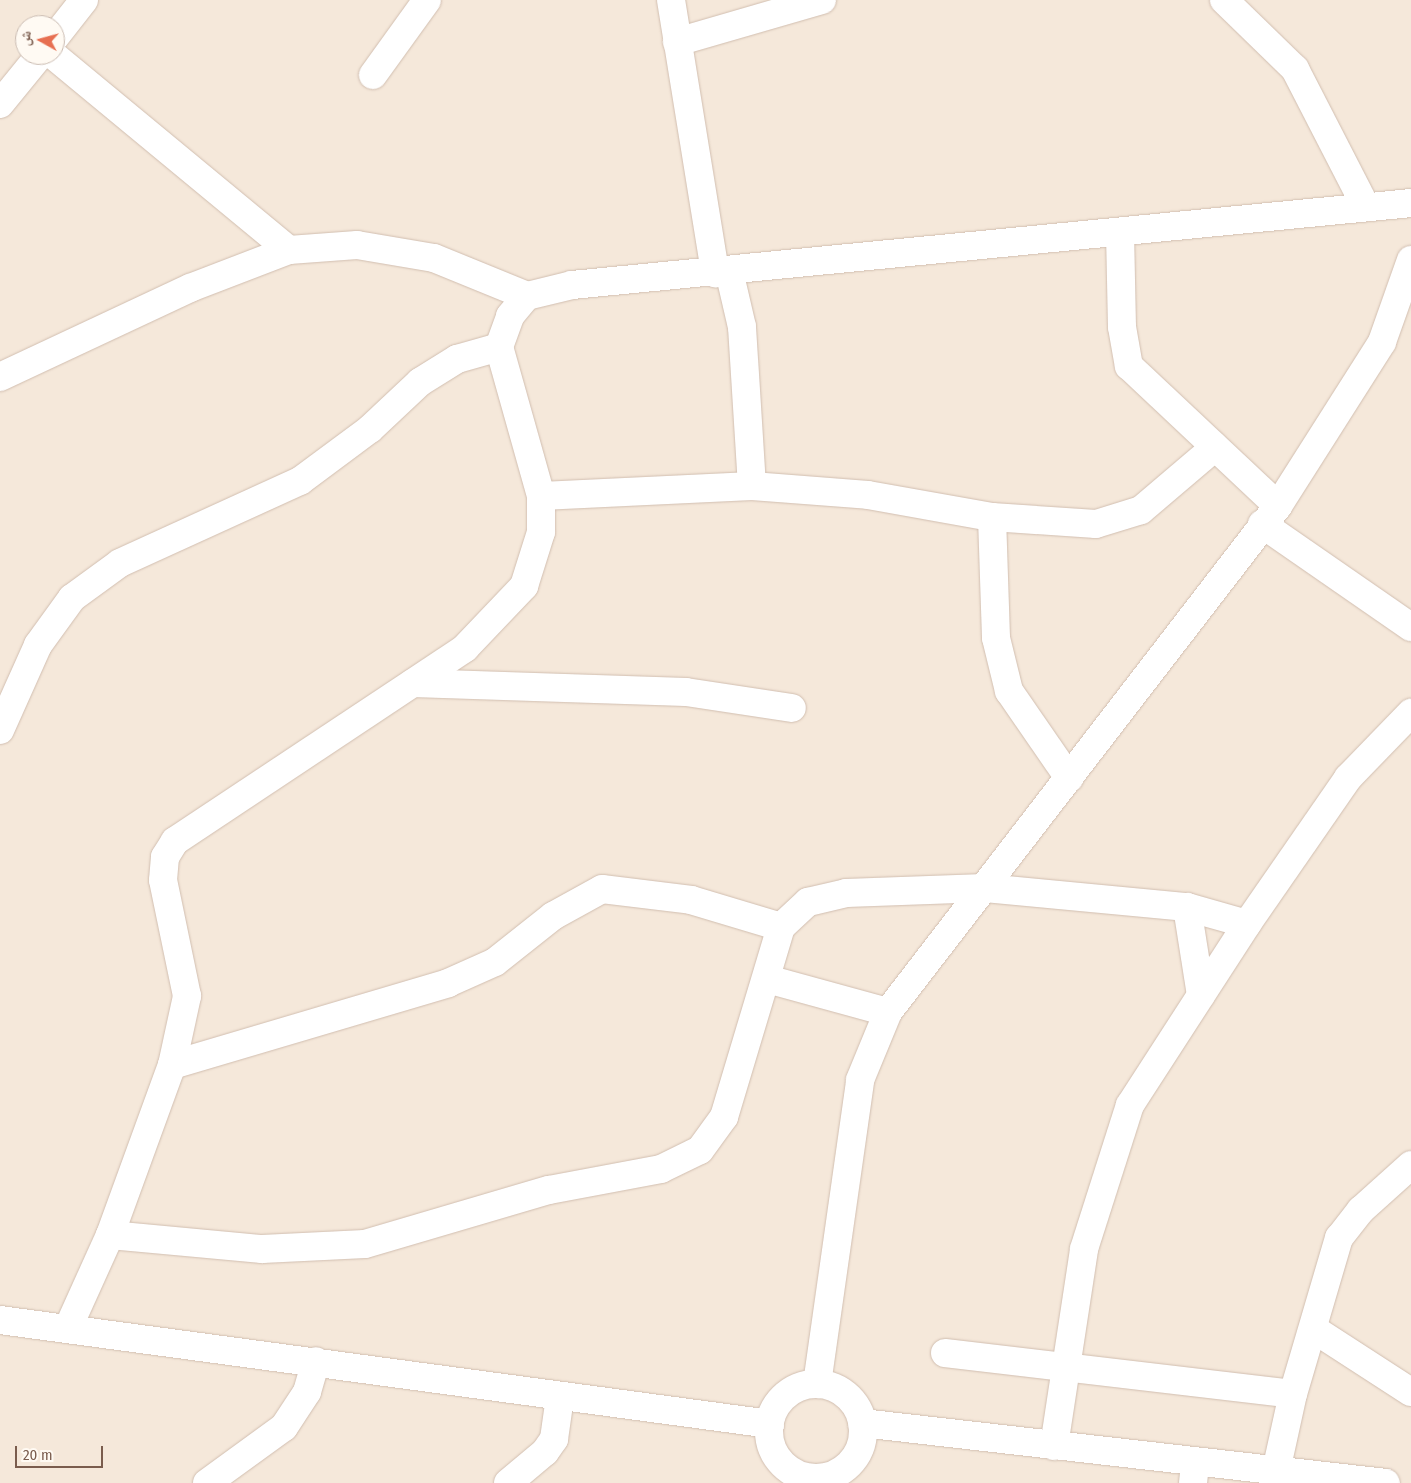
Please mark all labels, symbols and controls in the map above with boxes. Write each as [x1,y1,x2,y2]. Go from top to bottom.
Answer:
north arrow [15,15,65,65]
text: ش [16,30,35,47]
scale bar [18,1436,105,1468]
text: 20 m [23,1446,53,1464]

